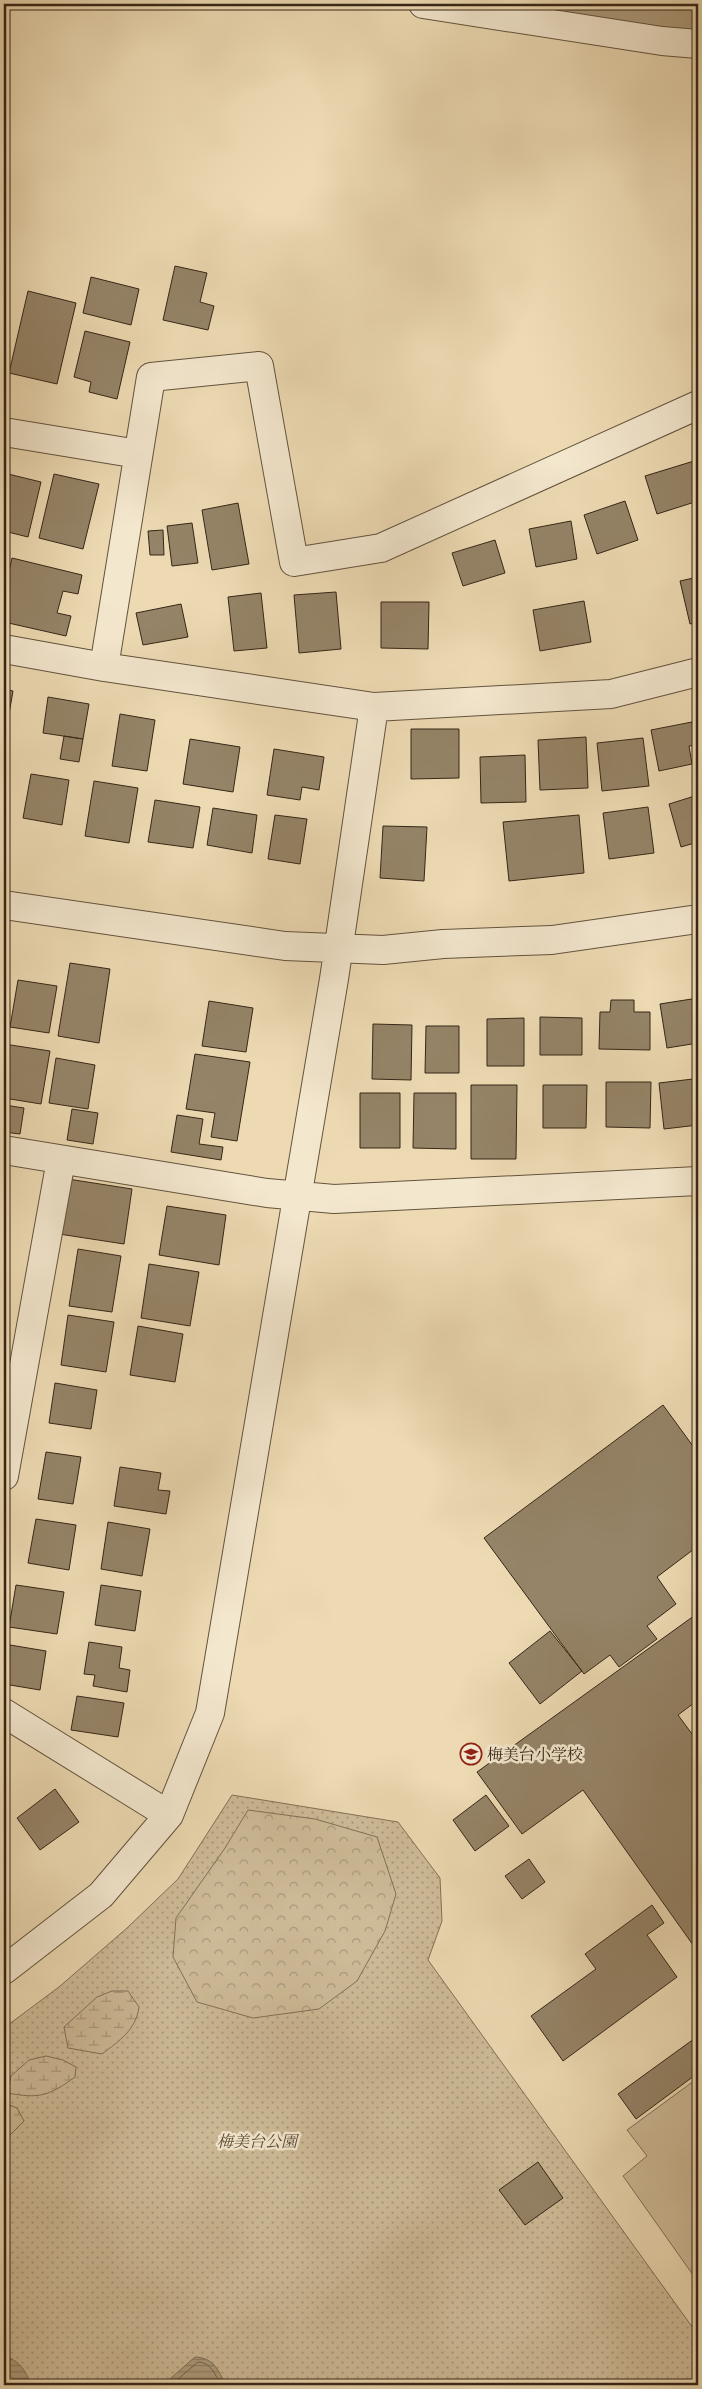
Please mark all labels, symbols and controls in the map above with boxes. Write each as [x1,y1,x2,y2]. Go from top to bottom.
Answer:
school or university icon: 梅美台小学校 [459,1742,483,1766]
place label: 梅美台小学校 [487,1745,583,1765]
park label: 梅美台公園 [217,2132,300,2152]

